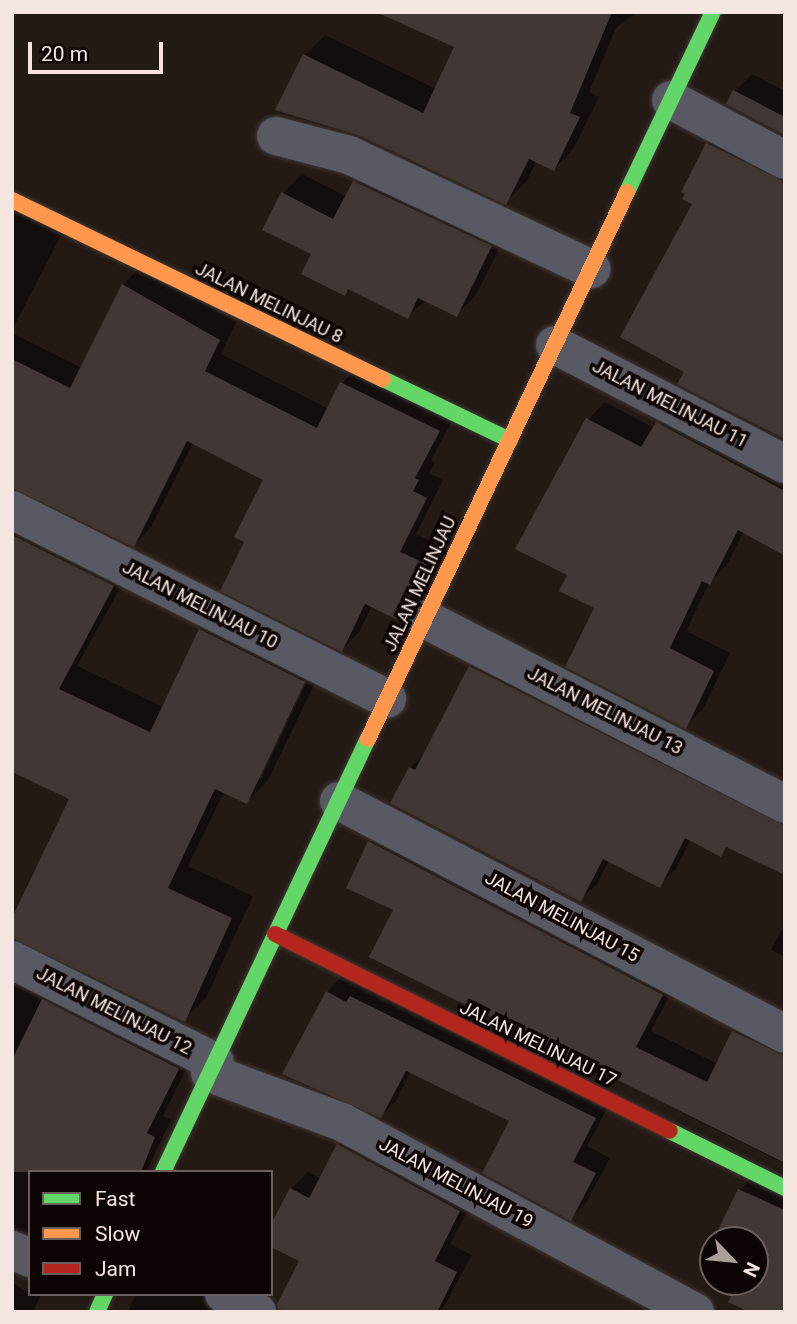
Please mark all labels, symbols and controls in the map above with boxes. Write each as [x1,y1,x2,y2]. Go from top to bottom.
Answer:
scale bar [32,28,166,72]
text: 20 m [41,42,88,66]
street label: JALAN MELINJAU 8 [192,258,346,348]
street label: JALAN MELINJAU 11 [589,355,751,453]
street label: JALAN MELINJAU [379,513,461,655]
street label: JALAN MELINJAU 10 [119,556,281,654]
street label: JALAN MELINJAU 13 [524,662,686,760]
street label: JALAN MELINJAU 15 [481,867,643,967]
street label: JALAN MELINJAU 12 [33,962,195,1060]
street label: JALAN MELINJAU 17 [456,997,620,1091]
street label: JALAN MELINJAU 19 [375,1133,537,1233]
legend [28,1170,273,1296]
text: Fast [95,1187,135,1211]
text: Slow [95,1222,140,1246]
north arrow [699,1226,769,1296]
text: Jam [95,1257,136,1281]
text: N [738,1258,765,1281]

